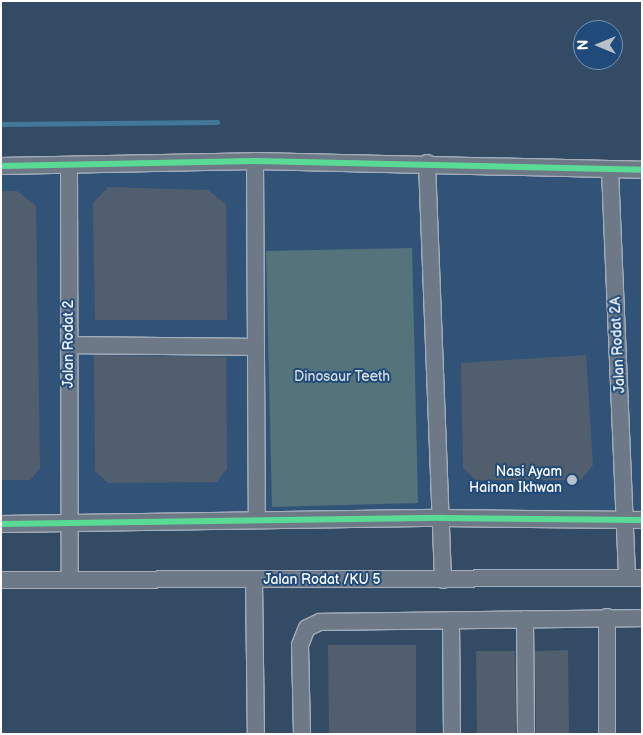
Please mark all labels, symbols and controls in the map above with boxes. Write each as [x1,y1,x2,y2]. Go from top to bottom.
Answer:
north arrow [573,20,623,70]
text: N [575,40,592,50]
street label: Jalan Rodat 2A [607,296,629,394]
street label: Jalan Rodat 2 [61,300,77,388]
park label: Dinosaur Teeth [294,369,390,385]
place label: Nasi Ayam Hainan Ikhwan [469,464,562,497]
marker: Nasi Ayam Hainan Ikhwan [566,474,578,486]
street label: Jalan Rodat /KU 5 [264,572,380,588]

